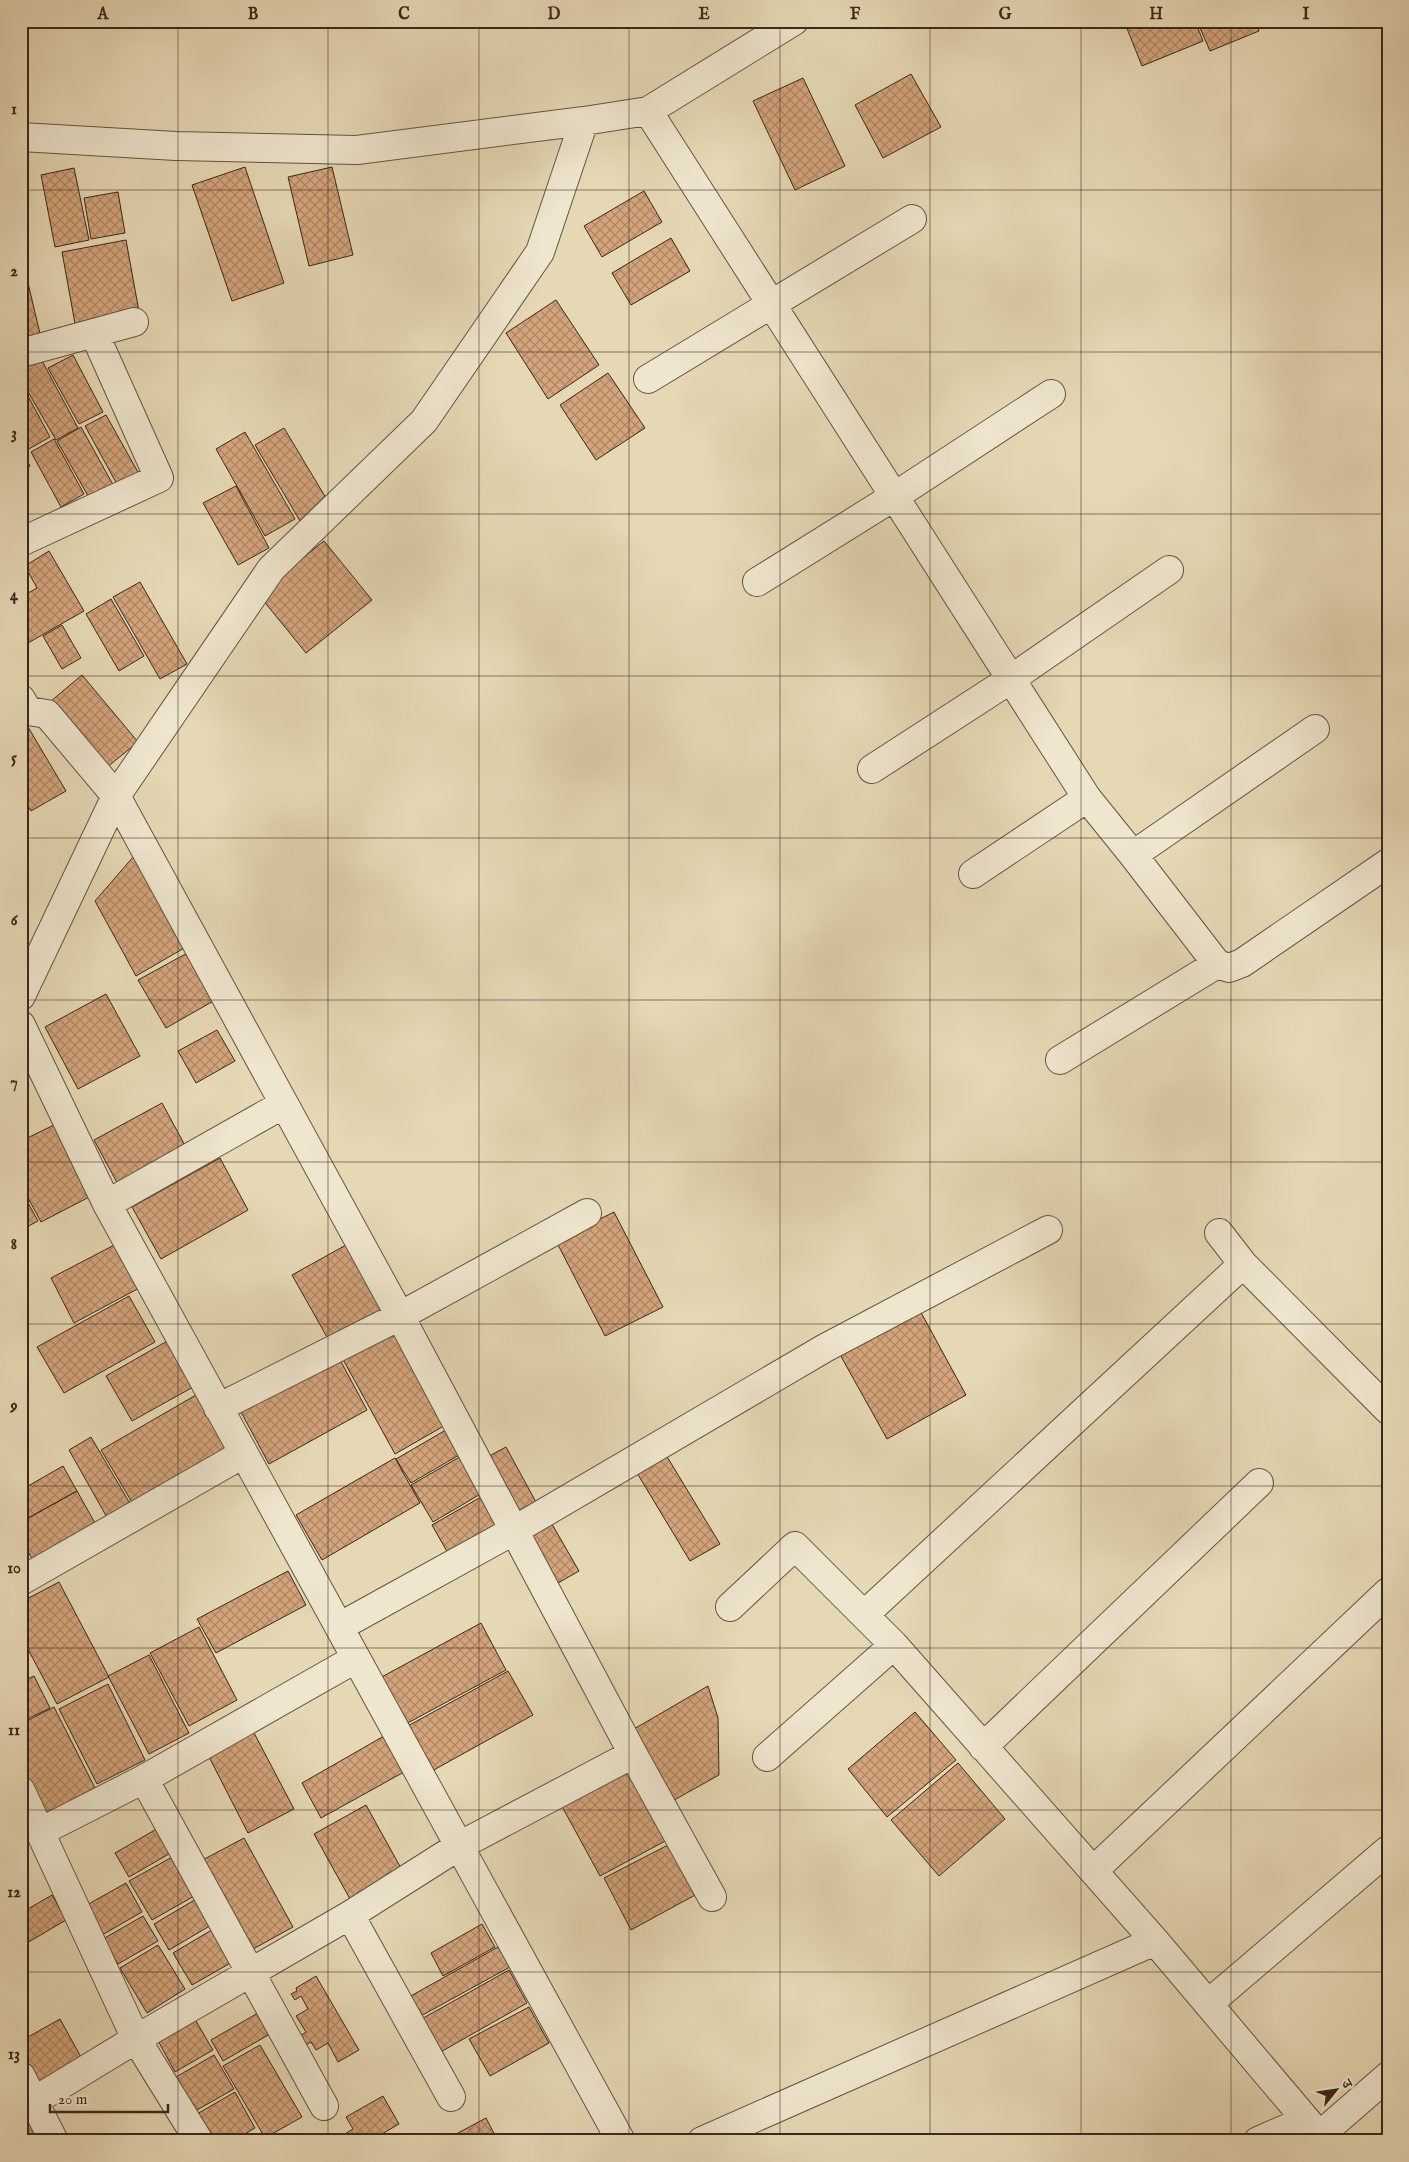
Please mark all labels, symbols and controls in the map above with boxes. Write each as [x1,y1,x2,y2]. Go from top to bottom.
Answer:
text: A [97,5,110,25]
text: B [248,5,259,25]
text: C [398,5,410,25]
text: D [548,5,561,25]
text: E [698,5,710,25]
text: F [850,5,861,25]
text: G [999,5,1012,25]
text: H [1149,5,1163,25]
text: I [1303,5,1310,25]
text: 1 [11,100,17,120]
text: 2 [10,262,18,282]
text: 3 [11,424,17,444]
text: 4 [10,586,19,606]
text: 5 [11,749,17,769]
text: 6 [11,911,19,931]
text: 7 [10,1073,18,1093]
text: 8 [11,1235,17,1255]
text: 9 [10,1397,18,1417]
text: 10 [7,1559,21,1579]
text: 11 [8,1721,20,1741]
text: 12 [7,1883,21,1903]
text: 13 [8,2045,20,2065]
north arrow [1312,2064,1362,2114]
text: उ [1336,2076,1356,2092]
scale bar [50,2082,168,2114]
text: 20 m [58,2090,88,2109]

